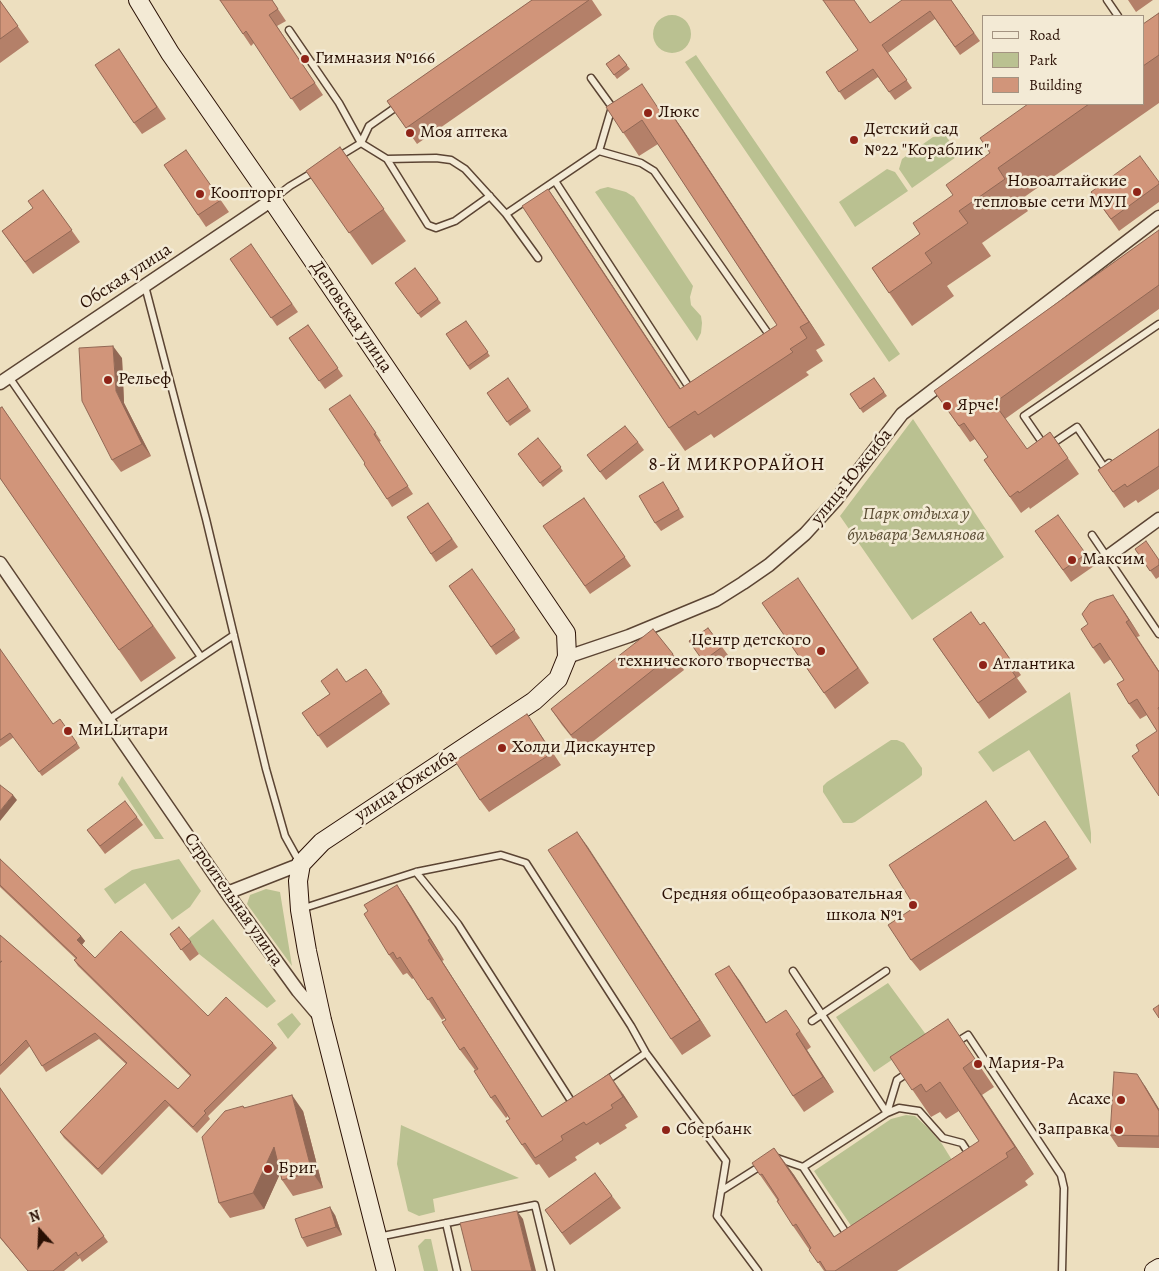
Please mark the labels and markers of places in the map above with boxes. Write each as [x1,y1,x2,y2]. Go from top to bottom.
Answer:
place label: Гимназия №166 [315,48,435,70]
marker: Гимназия №166 [299,53,311,65]
place label: Люкс [658,102,700,124]
marker: Люкс [642,107,654,119]
place label: Детский сад №22 "Кораблик" [864,119,989,162]
place label: Моя аптека [420,122,508,144]
marker: Моя аптека [404,127,416,139]
marker: Детский сад №22 "Кораблик" [848,134,860,146]
place label: Новоалтайские тепловые сети МУП [974,171,1127,213]
place label: Коопторг [210,183,283,205]
marker: Новоалтайские тепловые сети МУП [1131,186,1143,198]
marker: Коопторг [194,188,206,200]
place label: Рельеф [118,369,171,391]
marker: Рельеф [102,374,114,386]
place label: Ярче! [957,395,999,417]
marker: Ярче! [941,400,953,412]
place label: Максим [1082,549,1145,571]
marker: Максим [1066,554,1078,566]
place label: Центр детского технического творчества [618,630,811,672]
marker: Центр детского технического творчества [815,645,827,657]
place label: Атлантика [993,654,1075,676]
marker: Атлантика [977,659,989,671]
place label: МиLLитари [78,720,168,742]
marker: МиLLитари [62,725,74,737]
place label: Холди Дискаунтер [512,737,655,759]
marker: Холди Дискаунтер [496,742,508,754]
place label: Средняя общеобразовательная школа №1 [662,884,903,926]
marker: Средняя общеобразовательная школа №1 [907,899,919,911]
place label: Мария-Ра [988,1053,1064,1075]
marker: Мария-Ра [972,1058,984,1070]
place label: Асахе [1068,1089,1111,1111]
marker: Асахе [1115,1094,1127,1106]
place label: Сбербанк [676,1119,752,1141]
place label: Заправка [1037,1119,1109,1141]
marker: Сбербанк [660,1124,672,1136]
marker: Заправка [1113,1124,1125,1136]
place label: Бриг [278,1158,316,1180]
marker: Бриг [262,1163,274,1175]

